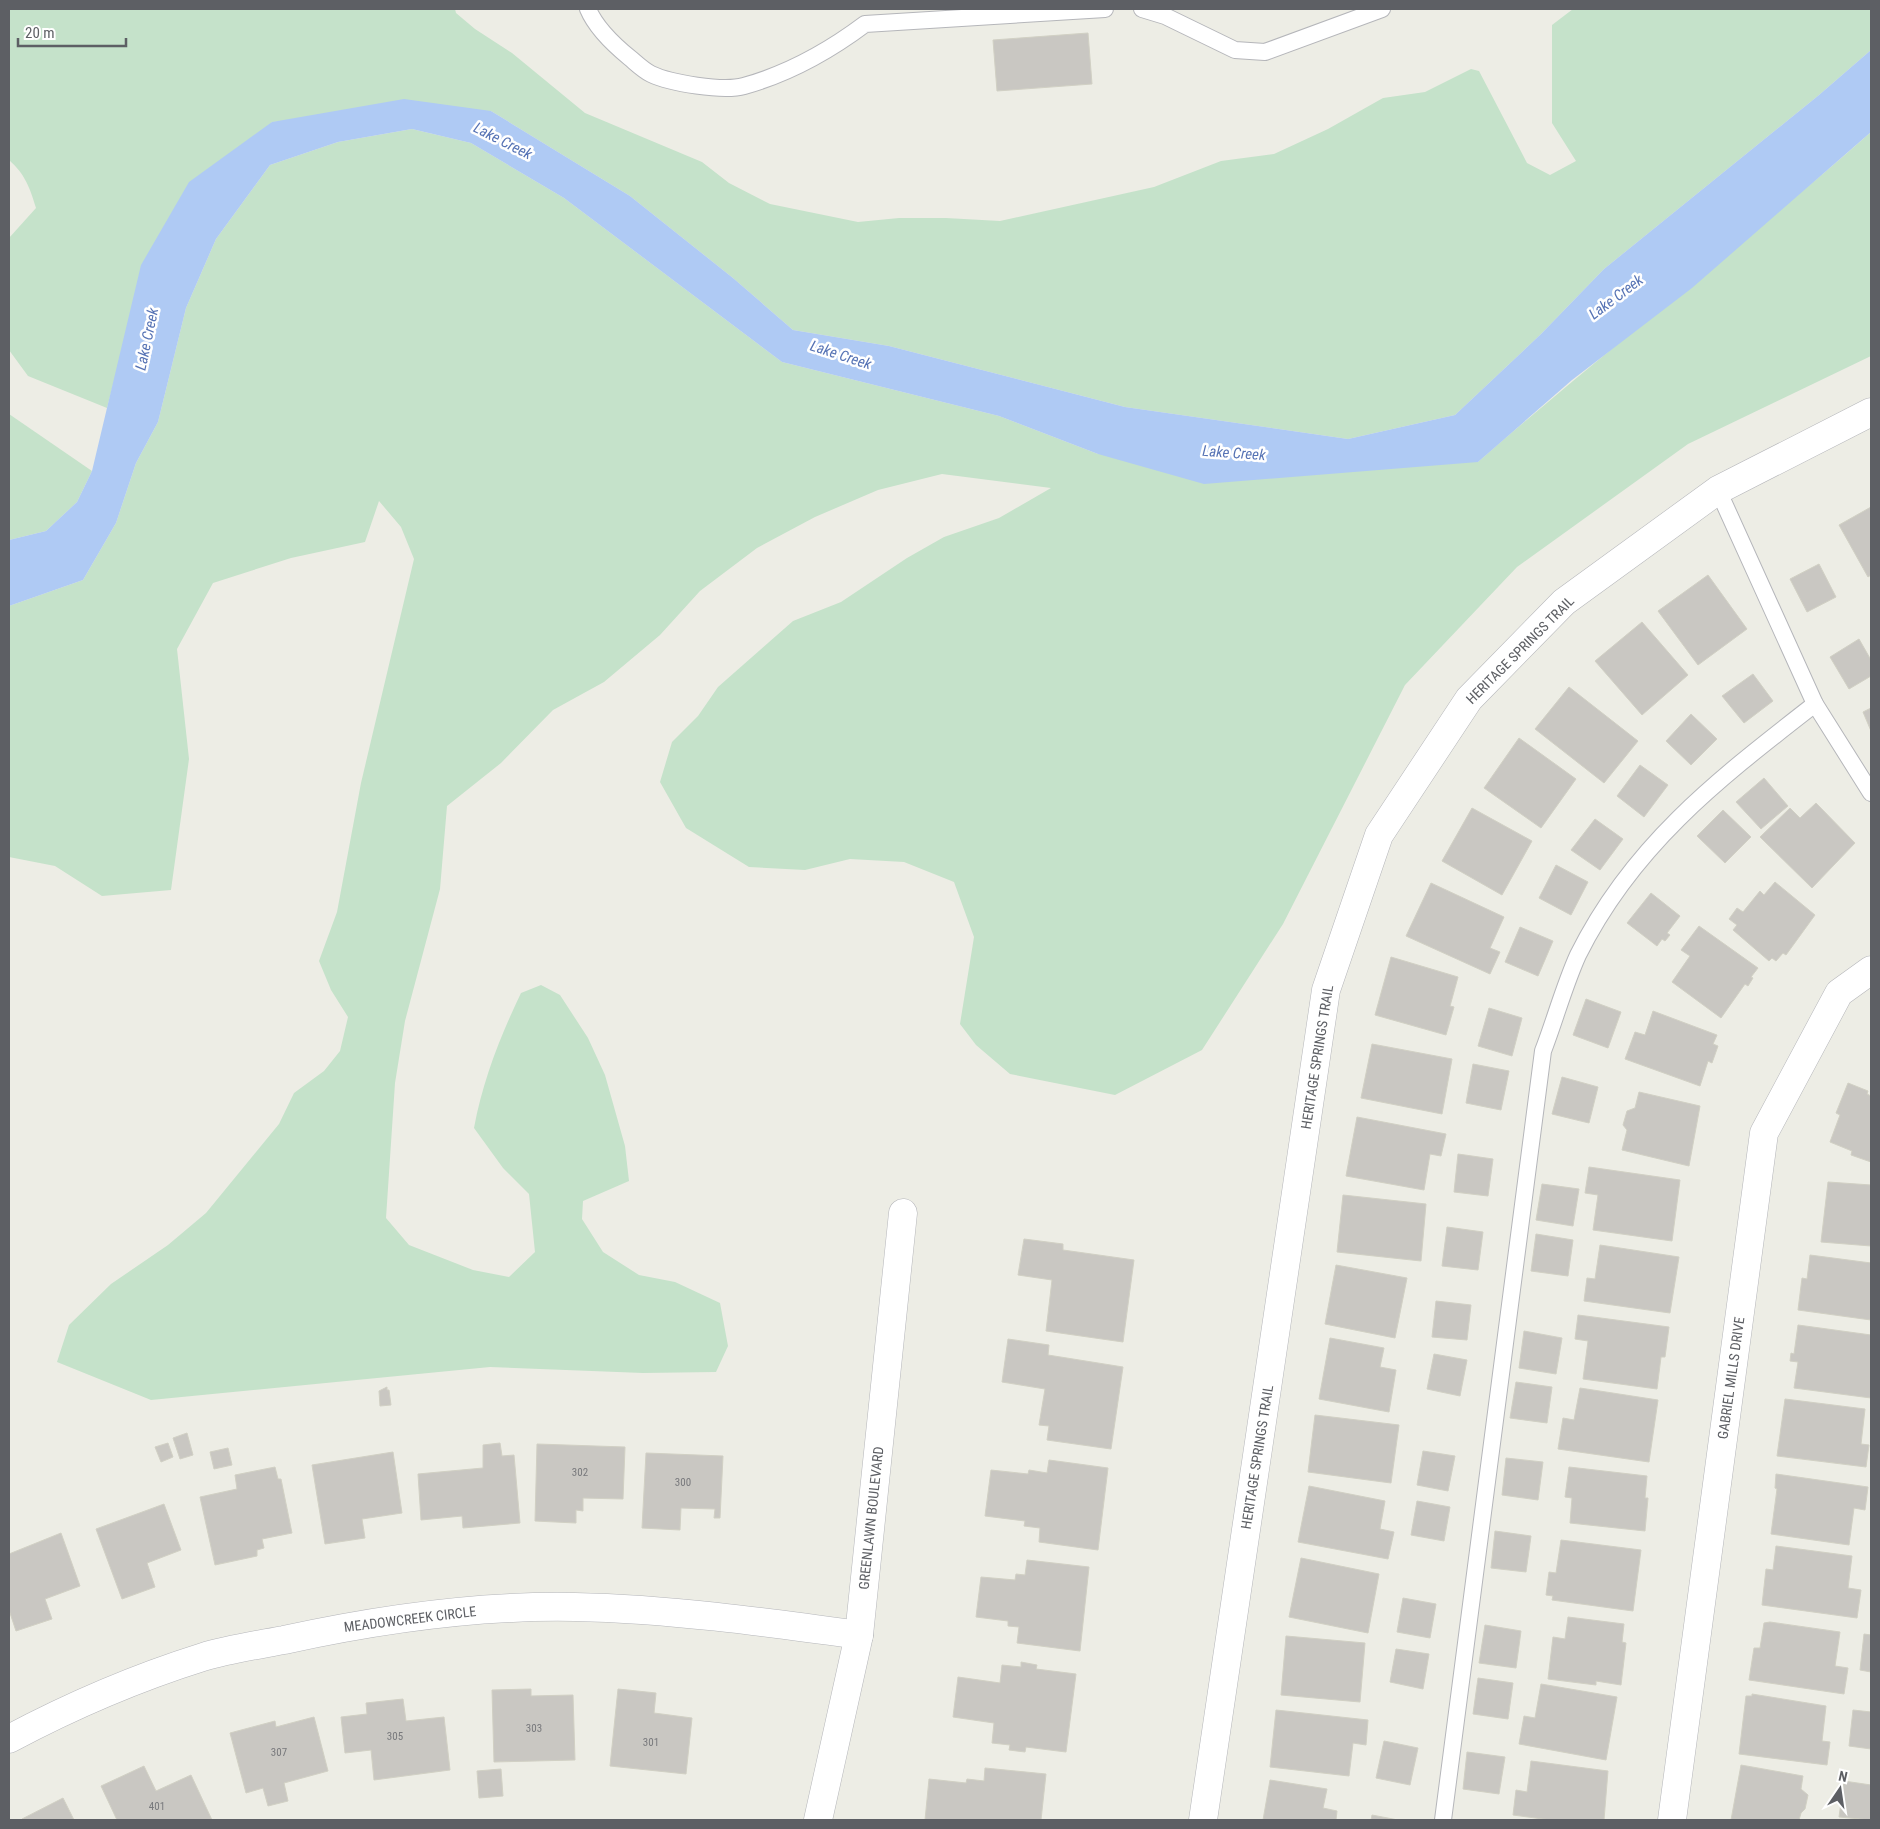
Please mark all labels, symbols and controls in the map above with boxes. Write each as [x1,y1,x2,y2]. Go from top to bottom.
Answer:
scale bar [18,15,125,47]
text: 20 m [25,24,55,42]
water label: Lake Creek [471,119,536,164]
water label: Lake Creek [1585,271,1647,323]
water label: Lake Creek [132,306,162,372]
water label: Lake Creek [808,337,874,373]
water label: Lake Creek [1202,442,1267,464]
street label: HERITAGE SPRINGS TRAIL [1463,593,1577,707]
street label: HERITAGE SPRINGS TRAIL [1298,984,1336,1130]
street label: GABRIEL MILLS DRIVE [1714,1316,1748,1440]
street label: HERITAGE SPRINGS TRAIL [1238,1384,1276,1530]
street label: GREENLAWN BOULEVARD [856,1446,886,1590]
house number: 302 [572,1466,588,1479]
house number: 300 [675,1476,691,1489]
street label: MEADOWCREEK CIRCLE [343,1603,477,1635]
house number: 303 [526,1722,542,1735]
house number: 305 [387,1730,403,1743]
house number: 301 [643,1736,659,1749]
house number: 307 [271,1746,287,1759]
north arrow [1815,1764,1865,1814]
text: N [1837,1768,1849,1785]
house number: 401 [149,1800,165,1813]

